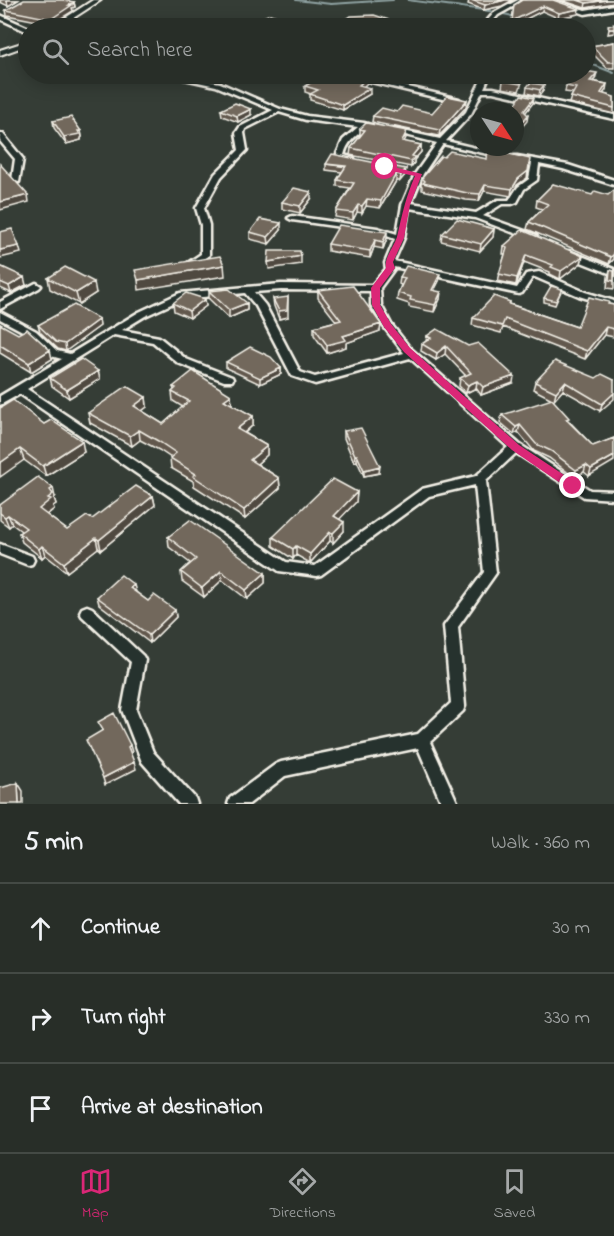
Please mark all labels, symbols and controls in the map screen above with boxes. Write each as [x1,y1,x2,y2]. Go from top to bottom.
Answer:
search box [18,18,596,84]
icon: search [39,35,72,68]
text: Search here [87,35,192,67]
north arrow [470,102,524,156]
route start [371,153,397,179]
route end [559,472,585,498]
text: 5 min [24,824,83,862]
text: Walk · 360 m [491,829,590,858]
icon: ahead [24,912,57,945]
text: Continue [81,912,160,944]
text: 30 m [553,914,590,943]
icon: right [24,1002,57,1035]
text: Turn right [81,1002,166,1034]
text: 330 m [544,1004,590,1033]
icon: arrive [24,1092,57,1125]
text: Arrive at destination [81,1092,263,1124]
tab: Map [79,1165,112,1225]
tab: Directions [269,1165,336,1225]
tab: Saved [493,1165,535,1225]

